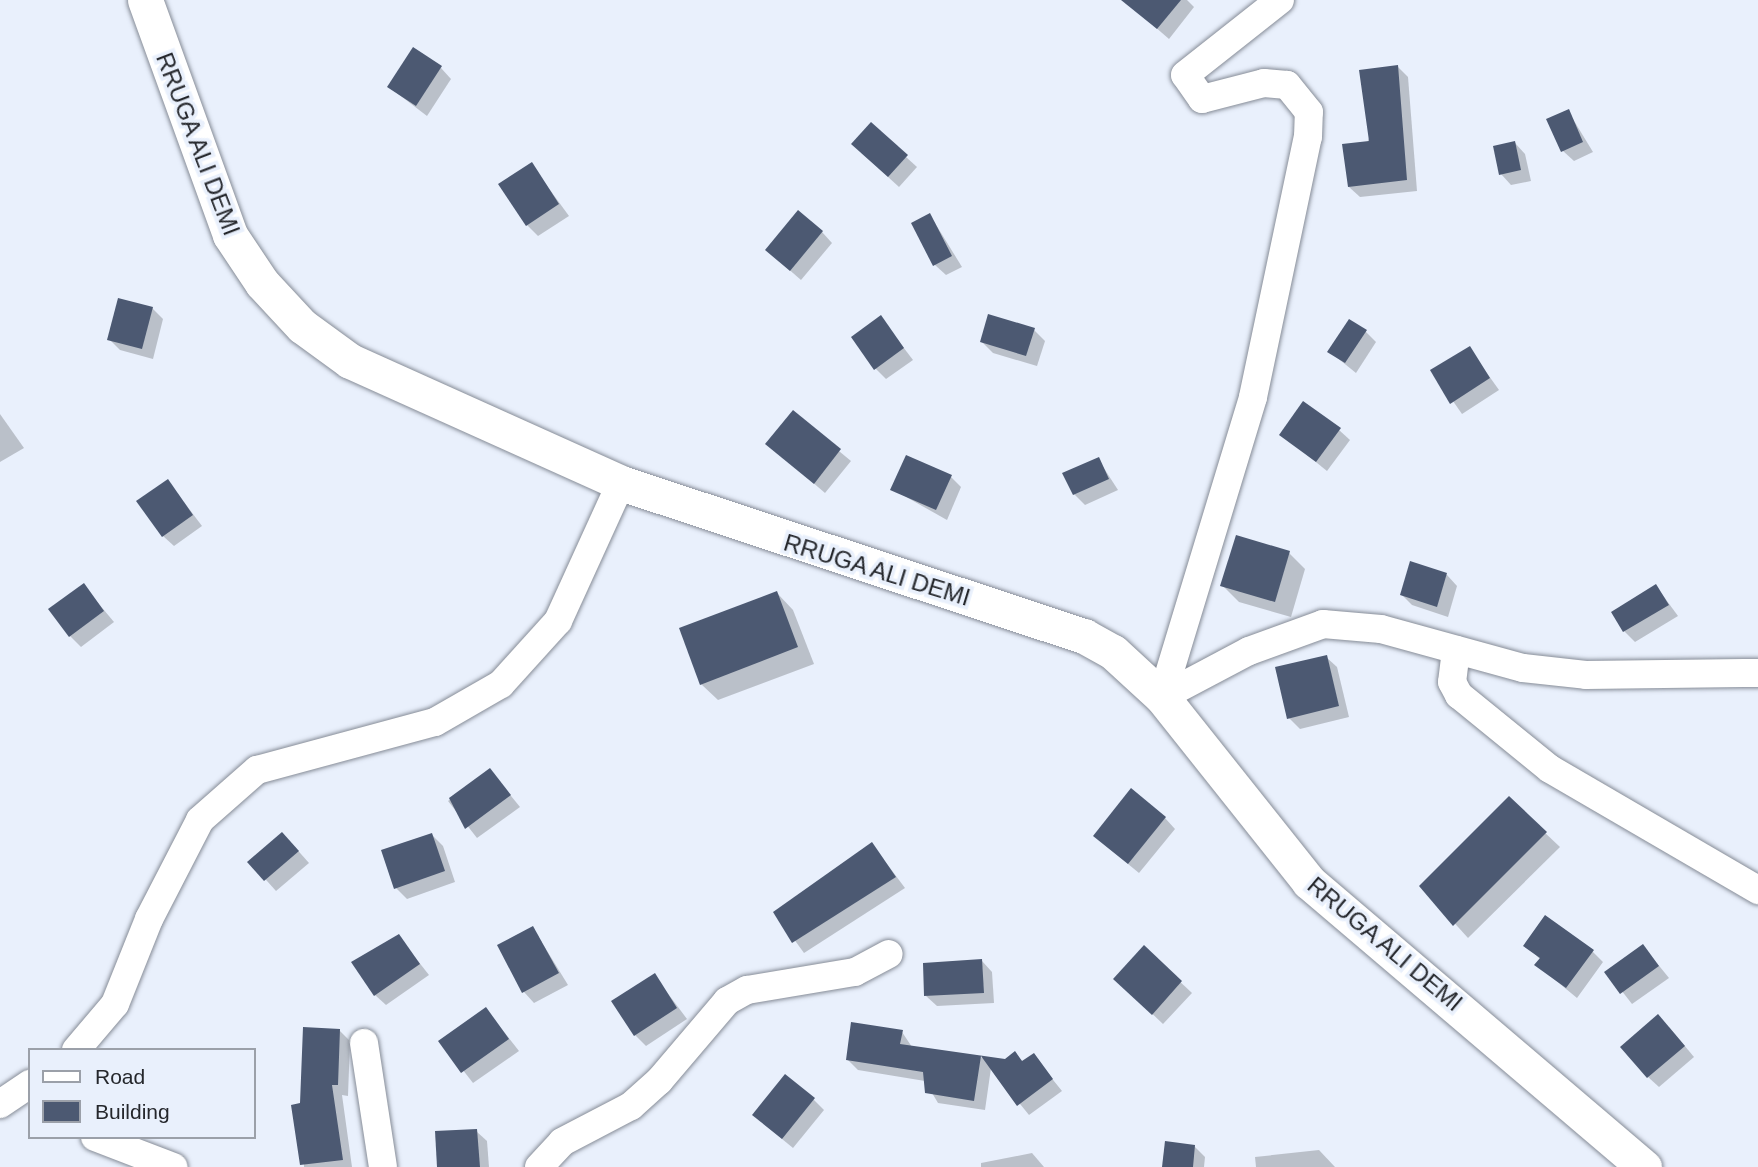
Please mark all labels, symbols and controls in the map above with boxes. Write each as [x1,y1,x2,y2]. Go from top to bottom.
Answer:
street label: RRUGA ALI DEMI [149,47,247,241]
street label: RRUGA ALI DEMI [779,528,975,612]
street label: RRUGA ALI DEMI [1301,870,1469,1018]
legend [28,1048,256,1139]
text: Road [95,1065,145,1088]
text: Building [95,1100,170,1123]

